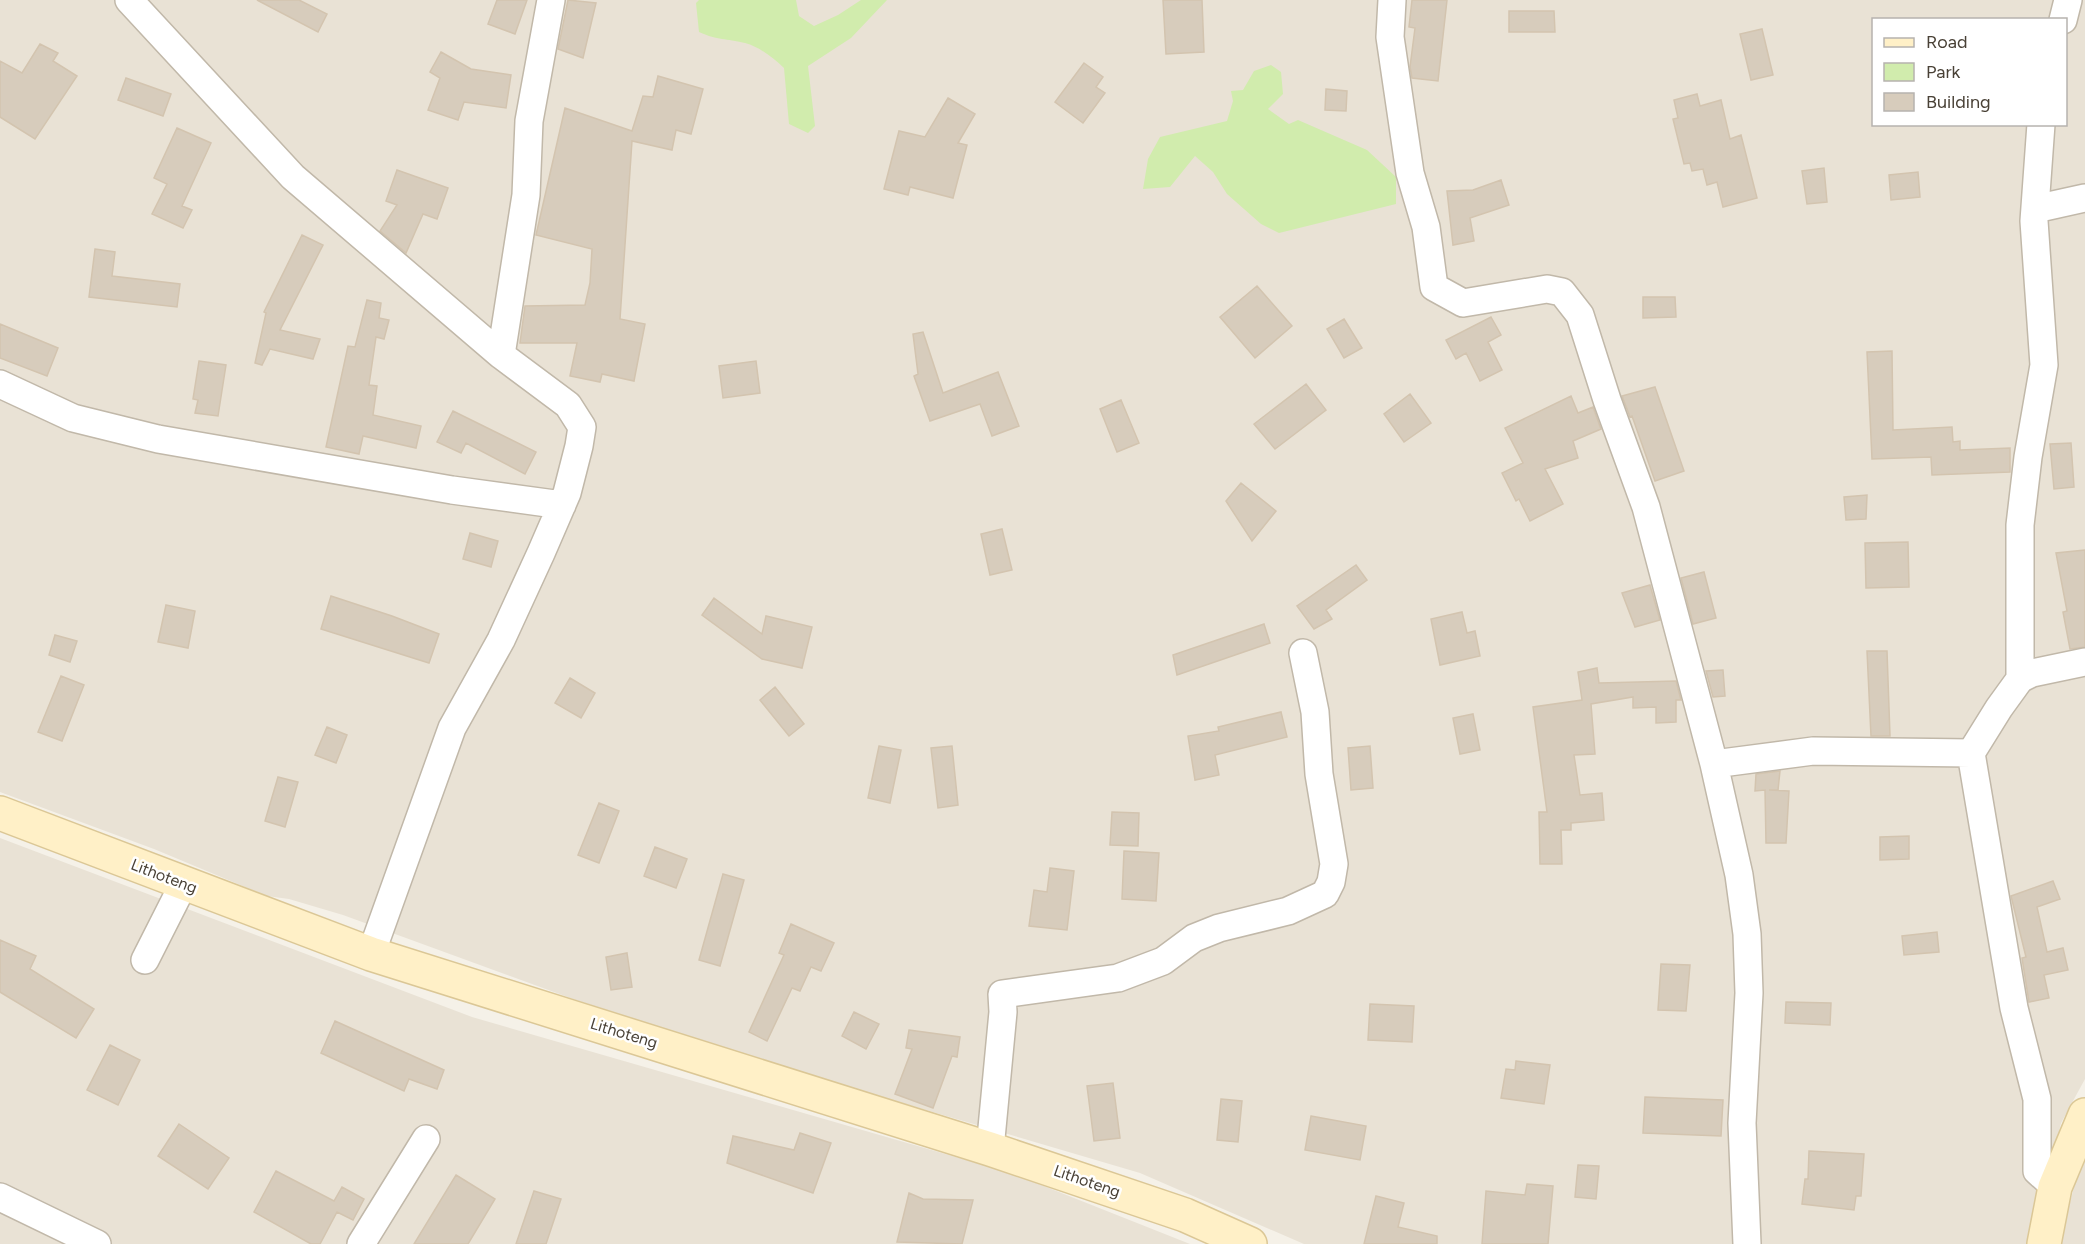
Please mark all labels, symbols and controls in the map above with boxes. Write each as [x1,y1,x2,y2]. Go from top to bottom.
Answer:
legend [1872,18,2067,126]
text: Road [1926,31,1967,53]
text: Park [1926,61,1961,83]
text: Building [1926,91,1991,113]
street label: Lithoteng [128,855,200,897]
street label: Lithoteng [588,1014,660,1052]
street label: Lithoteng [1051,1161,1123,1201]

